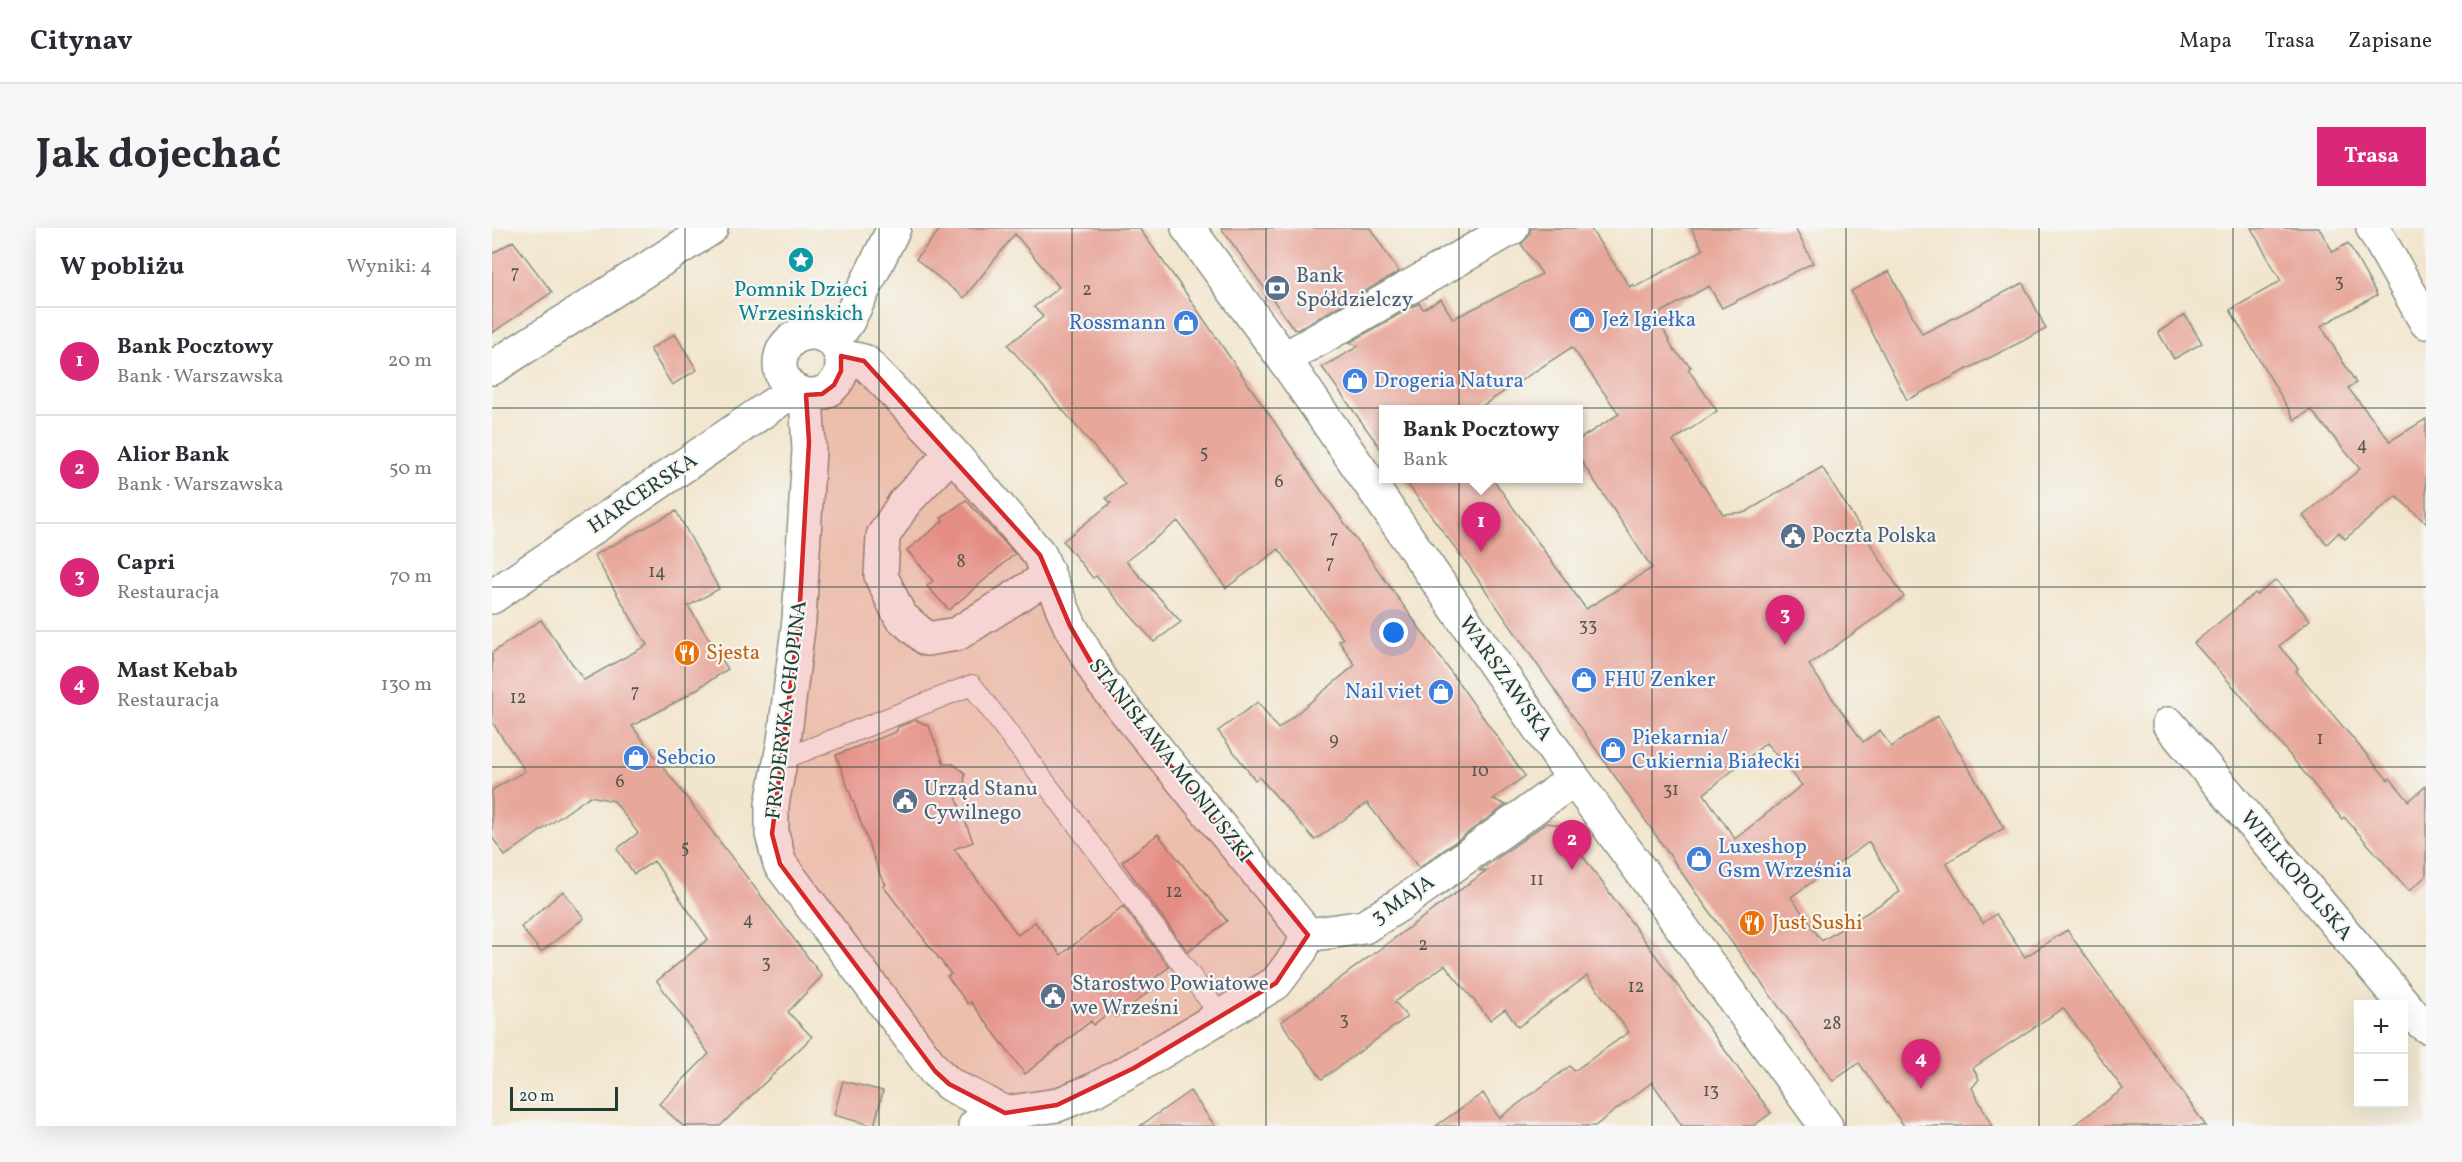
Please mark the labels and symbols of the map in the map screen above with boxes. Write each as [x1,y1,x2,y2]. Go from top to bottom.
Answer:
place icon: Pomnik Dzieci Wrzesińskich [786,245,816,275]
house number: 7 [511,261,519,286]
place label: Bank Spółdzielczy [1296,262,1414,315]
house number: 3 [2334,270,2344,295]
bank icon: Bank Spółdzielczy [1262,273,1292,303]
place label: Pomnik Dzieci Wrzesińskich [734,276,868,329]
house number: 2 [1082,278,1092,303]
shop icon: Jeż Igiełka [1567,305,1597,335]
place label: Jeż Igiełka [1602,306,1696,335]
shop icon: Rossmann [1171,308,1201,338]
place label: Rossmann [1069,309,1166,338]
shop icon: Drogeria Natura [1340,366,1370,396]
place label: Drogeria Natura [1374,367,1524,396]
house number: 4 [2357,433,2367,458]
house number: 5 [1200,441,1208,466]
street label: HARCERSKA [583,447,704,541]
house number: 6 [1274,470,1284,495]
pin: 1 [1462,502,1500,552]
public building icon: Poczta Polska [1778,521,1808,551]
place label: Poczta Polska [1812,522,1937,551]
house number: 7 [1330,526,1338,551]
house number: 8 [956,550,966,575]
house number: 7 [1326,551,1334,576]
house number: 14 [648,560,666,585]
pin: 3 [1766,596,1804,645]
street label: FRYDERYKA CHOPINA [759,599,815,821]
street label: WARSZAWSKA [1451,611,1559,748]
house number: 33 [1579,614,1597,639]
your location [1379,618,1408,647]
restaurant icon: Sjesta [672,638,702,668]
place label: Sjesta [706,639,760,668]
street label: STANISŁAWA MONIUSZKI [1081,653,1259,869]
shop icon: FHU Zenker [1569,665,1599,695]
place label: FHU Zenker [1604,666,1716,695]
shop icon: Nail viet [1426,677,1456,707]
place label: Nail viet [1345,678,1422,707]
house number: 7 [631,680,639,705]
house number: 12 [510,686,526,711]
place label: Piekarnia/ Cukiernia Białecki [1632,724,1800,777]
house number: 1 [2317,727,2323,752]
house number: 9 [1329,728,1339,753]
shop icon: Piekarnia/ Cukiernia Białecki [1598,735,1628,765]
shop icon: Sebcio [621,743,651,773]
place label: Sebcio [656,744,716,773]
house number: 10 [1471,759,1489,784]
house number: 6 [615,770,625,795]
place label: Urząd Stanu Cywilnego [924,775,1038,828]
house number: 31 [1663,778,1679,803]
public building icon: Urząd Stanu Cywilnego [890,786,920,816]
street label: WIELKOPOLSKA [2233,805,2359,947]
pin: 2 [1552,820,1592,870]
place label: Luxeshop Gsm Września [1718,833,1852,886]
house number: 5 [681,836,689,861]
shop icon: Luxeshop Gsm Września [1684,844,1714,874]
street label: 3 MAJA [1365,868,1441,932]
house number: 11 [1530,868,1544,893]
house number: 12 [1166,880,1182,905]
house number: 4 [743,908,753,933]
restaurant icon: Just Sushi [1737,908,1767,938]
place label: Just Sushi [1772,909,1863,938]
house number: 2 [1418,933,1428,958]
house number: 3 [761,951,771,976]
place label: Starostwo Powiatowe we Wrześni [1072,970,1269,1023]
house number: 12 [1628,975,1644,1000]
public building icon: Starostwo Powiatowe we Wrześni [1038,981,1068,1011]
house number: 3 [1339,1008,1349,1033]
house number: 28 [1823,1012,1841,1037]
pin: 4 [1902,1040,1940,1089]
house number: 13 [1703,1079,1719,1104]
scale bar [510,1084,618,1112]

